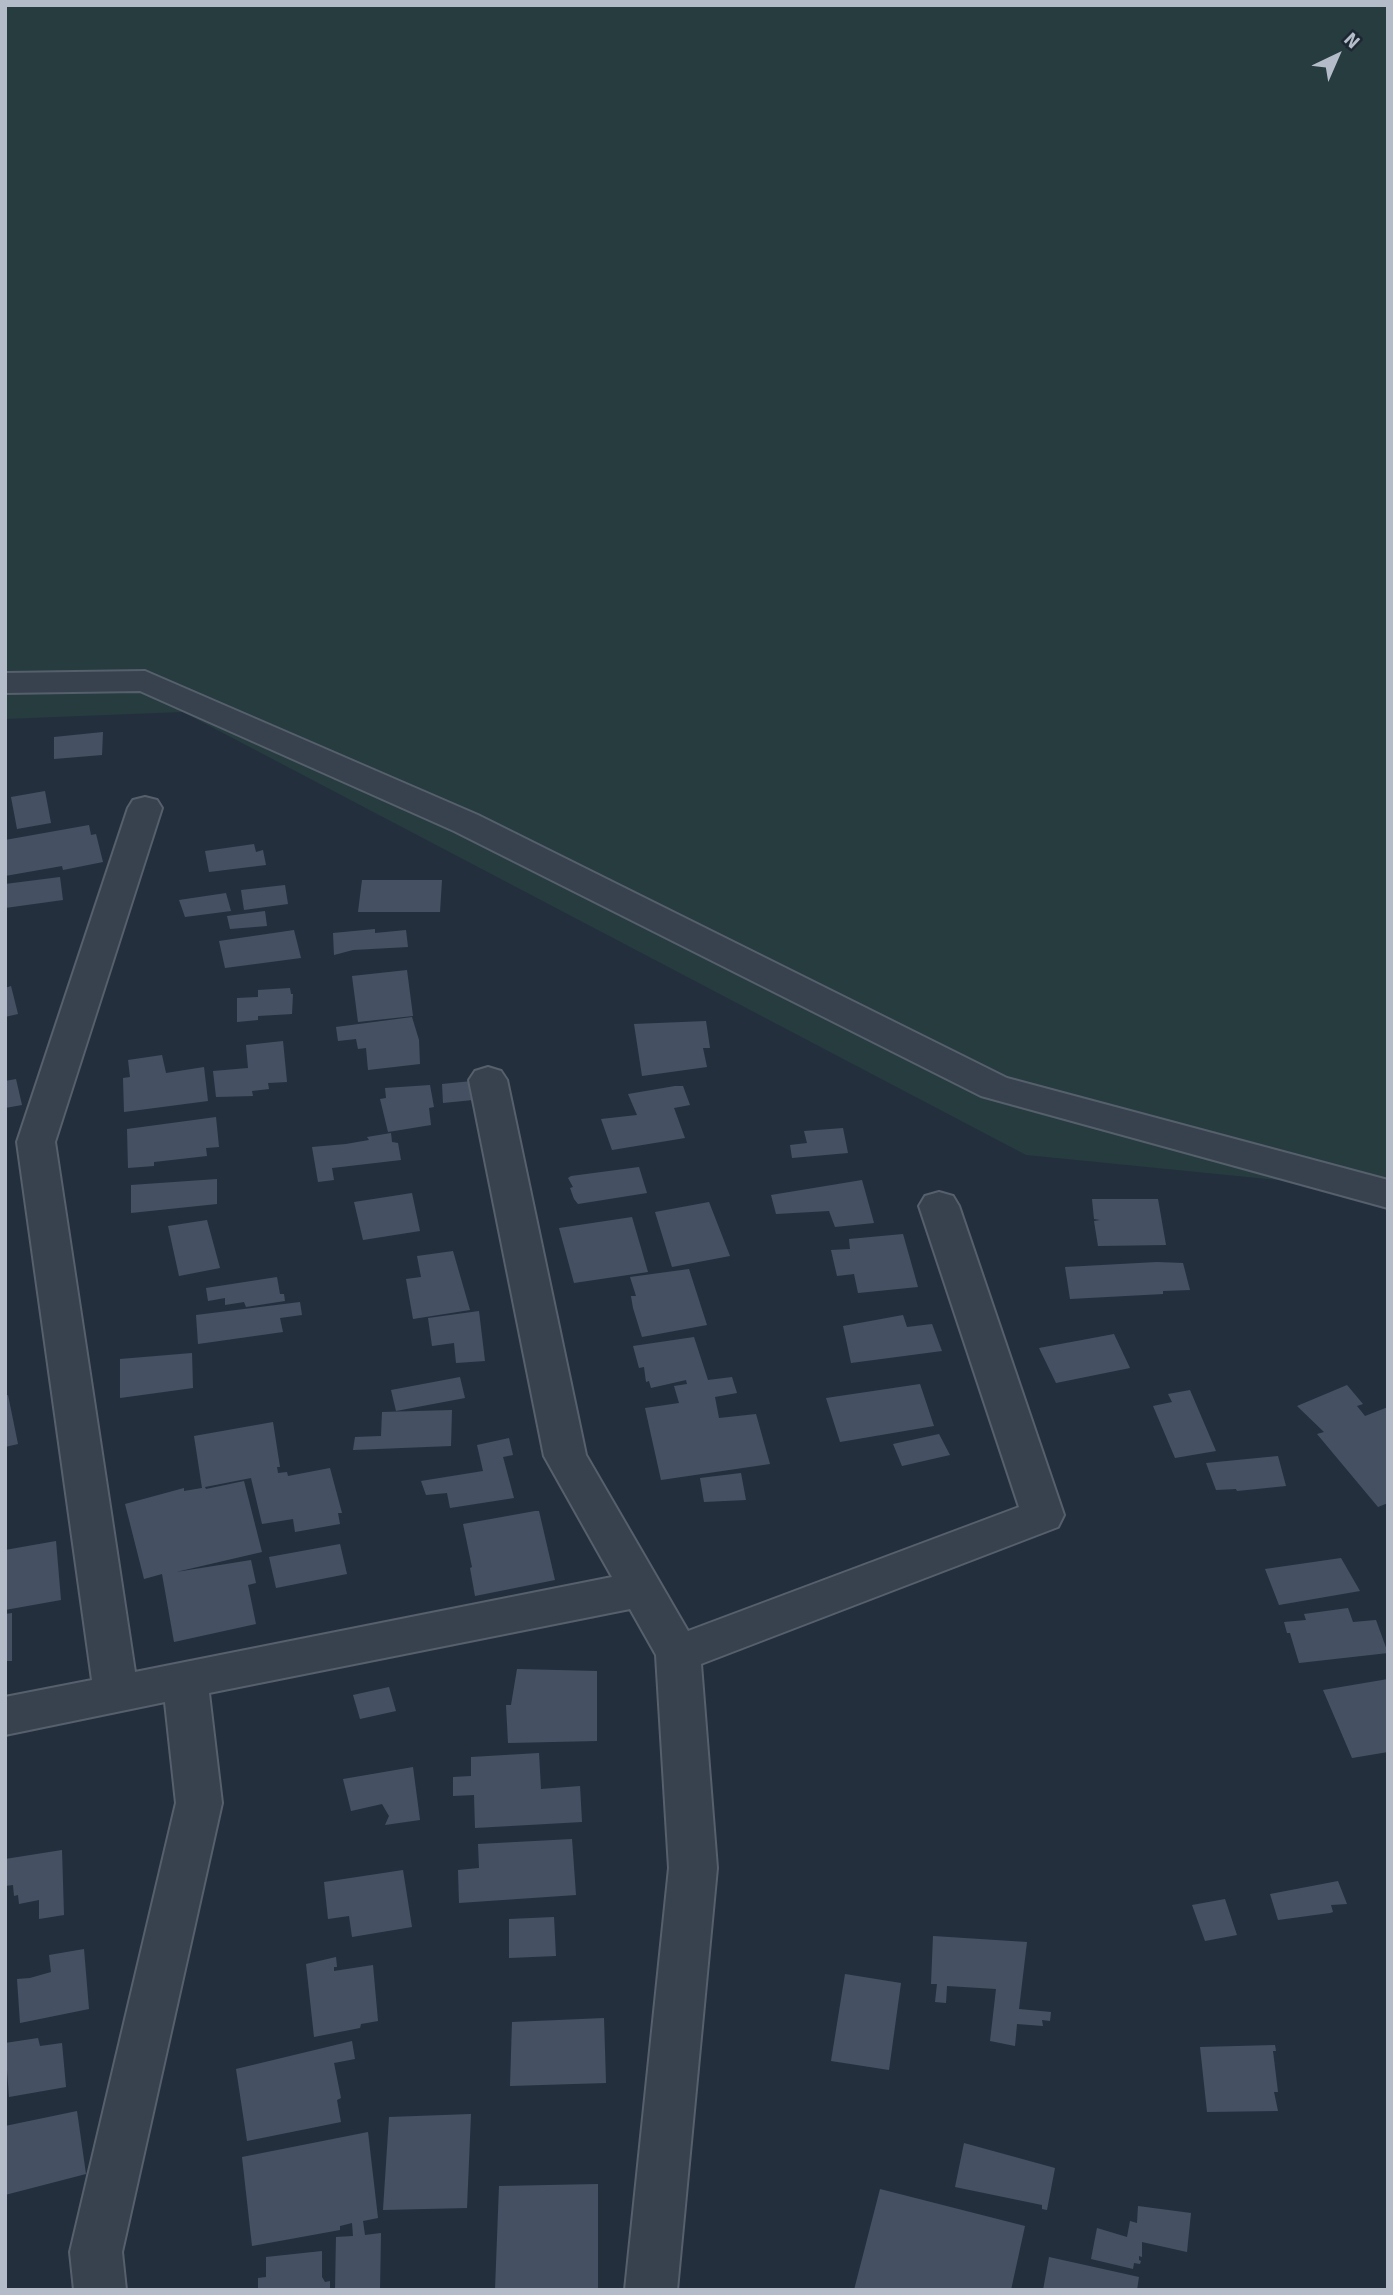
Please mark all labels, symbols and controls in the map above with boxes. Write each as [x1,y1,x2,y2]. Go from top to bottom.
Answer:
north arrow [1302,21,1372,91]
text: N [1338,28,1365,54]

